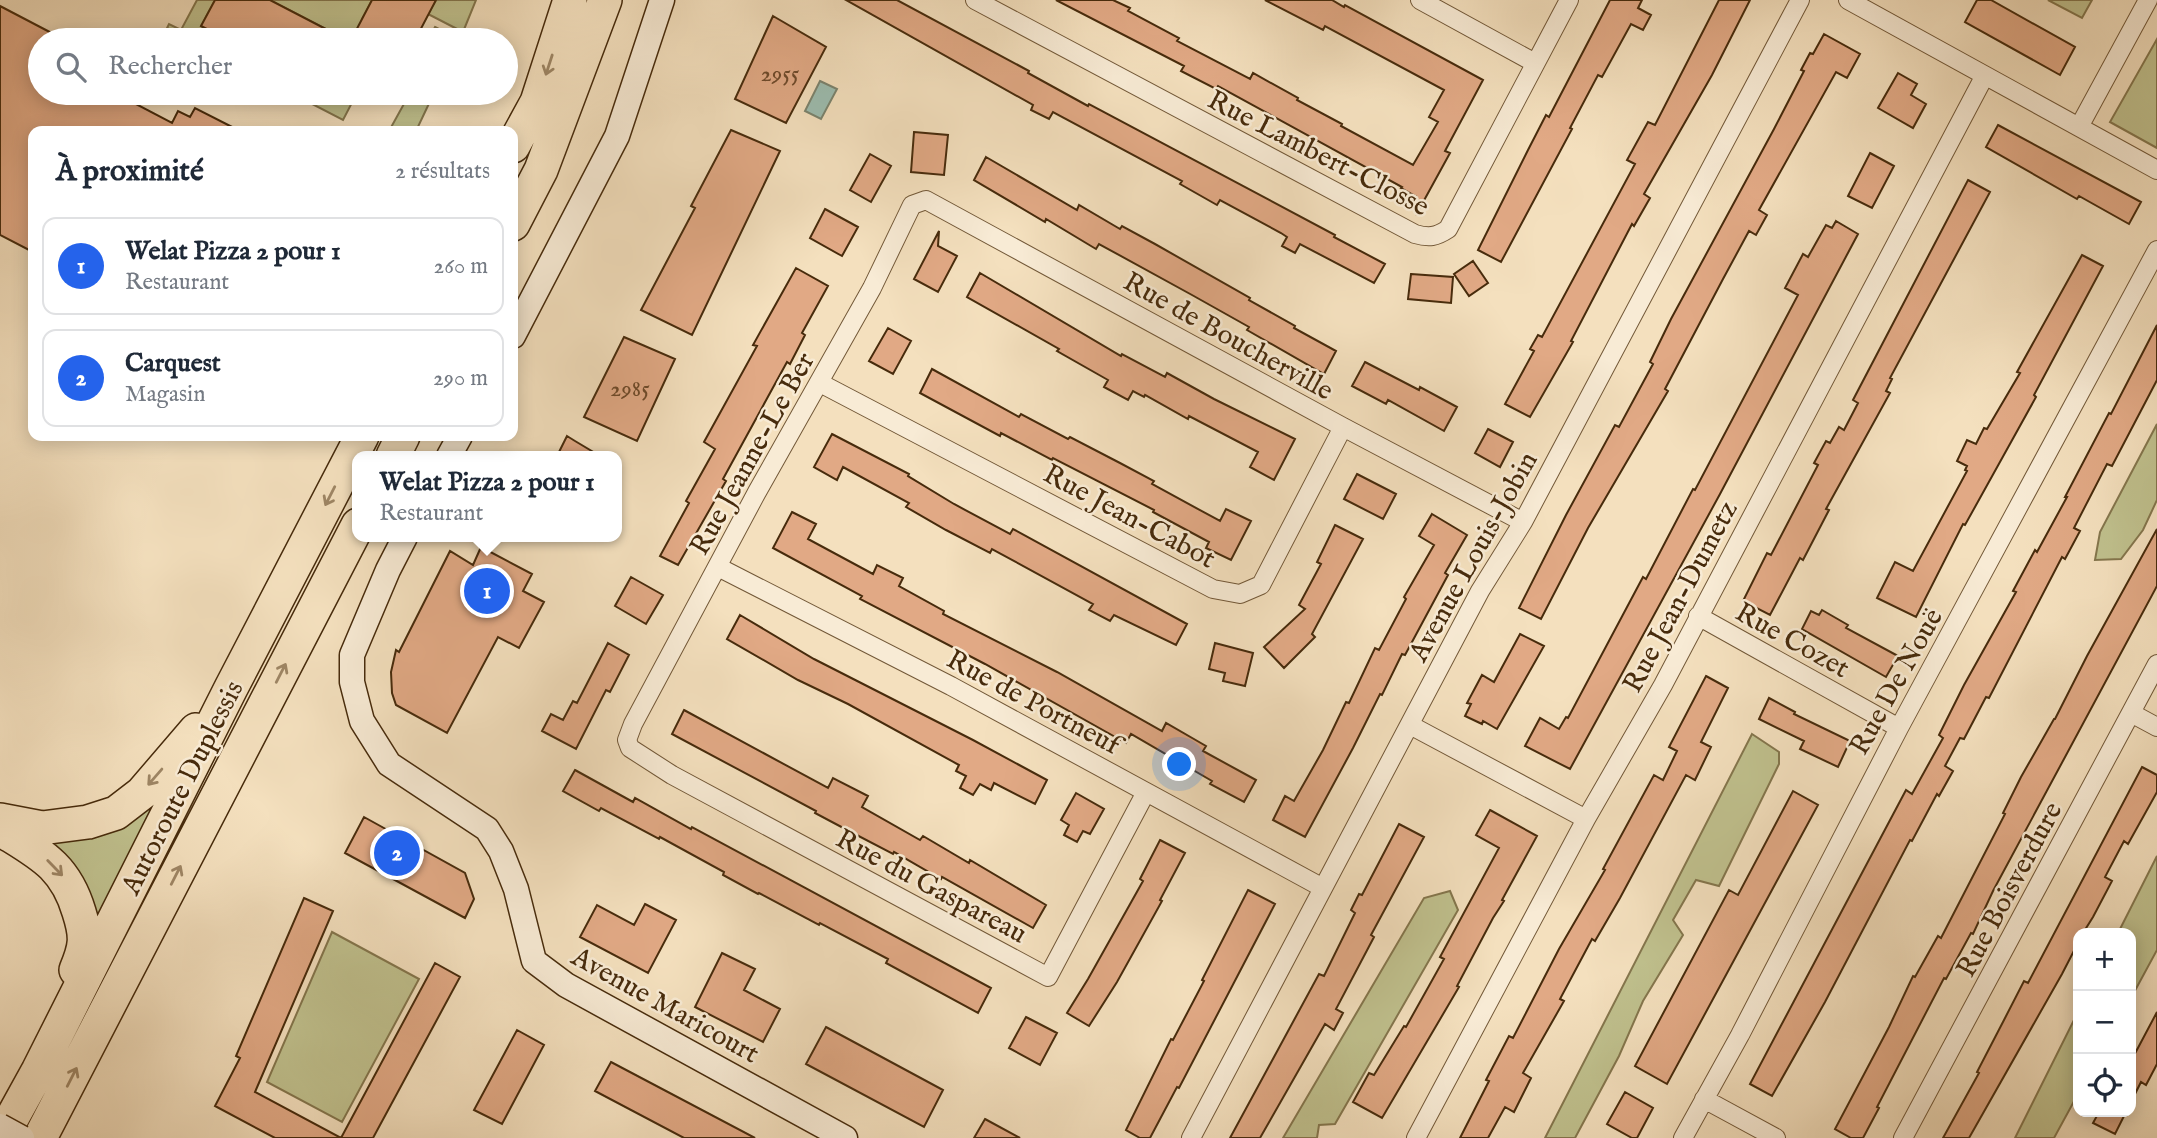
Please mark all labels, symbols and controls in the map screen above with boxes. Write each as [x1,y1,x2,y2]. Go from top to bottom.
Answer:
search box [28,28,518,105]
icon: search [52,48,90,86]
text: Rechercher [108,50,232,83]
one-way arrow [541,54,554,76]
house number: 2955 [760,59,800,90]
street label: Rue Lambert-Closse [1201,83,1435,225]
text: À proximité [56,153,204,191]
text: 2 résultats [395,157,490,186]
text: Welat Pizza 2 pour 1 [125,235,341,268]
text: 1 [77,252,85,281]
text: 260 m [433,252,488,281]
street label: Rue de Boucherville [1117,265,1339,409]
text: Restaurant [125,268,229,297]
text: Carquest [125,347,221,380]
street label: Rue Jeanne-Le Ber [683,347,823,562]
text: 2 [76,364,86,393]
text: 290 m [433,364,488,393]
house number: 2985 [610,374,650,405]
text: Magasin [125,380,205,409]
street label: Avenue Louis-Jobin [1401,446,1546,669]
popup [352,451,622,542]
street label: Rue Jean-Cabot [1037,457,1221,577]
text: Welat Pizza 2 pour 1 [379,466,595,499]
one-way arrow [323,485,337,506]
street label: Rue Jean-Dumetz [1616,495,1746,699]
text: Restaurant [379,499,483,528]
pin: 1 [464,565,510,617]
street label: Rue Cozet [1729,596,1855,687]
street label: Rue De Nouë [1843,603,1952,761]
street label: Rue de Portneuf [940,643,1130,766]
one-way arrow [274,663,288,684]
street label: Autoroute Duplessis [114,675,252,902]
your location [1162,747,1196,781]
one-way arrow [147,768,163,786]
street label: Rue Boisverdure [1949,796,2071,984]
street label: Rue du Gaspareau [829,822,1032,952]
pin: 2 [374,827,420,879]
one-way arrow [47,860,64,877]
one-way arrow [170,865,183,886]
map controls [2073,928,2136,1117]
button: + [2073,928,2136,991]
street label: Avenue Maricourt [564,940,765,1072]
button: − [2073,991,2136,1054]
button: locate [2073,1054,2136,1117]
one-way arrow [65,1067,79,1088]

